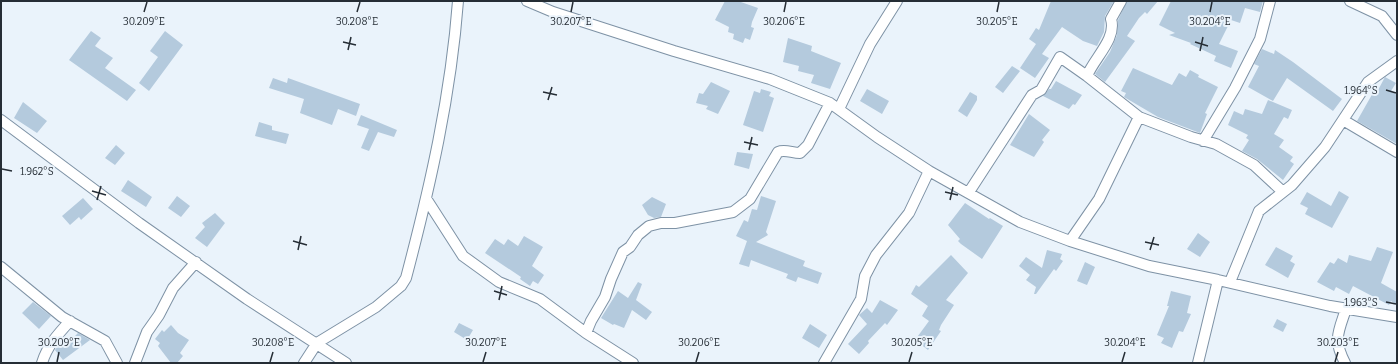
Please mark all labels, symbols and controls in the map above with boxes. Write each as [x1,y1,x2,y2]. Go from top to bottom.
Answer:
text: 30.209°E [123,16,165,28]
text: 30.208°E [336,16,378,28]
text: 30.207°E [550,16,592,28]
text: 30.206°E [763,16,805,28]
text: 30.205°E [976,16,1018,28]
text: 30.204°E [1189,16,1231,28]
text: 1.964°S [1344,85,1378,97]
text: 1.962°S [20,166,54,178]
text: 1.963°S [1344,297,1378,309]
text: 30.209°E [38,337,80,349]
text: 30.208°E [252,337,294,349]
text: 30.207°E [465,337,507,349]
text: 30.206°E [678,337,720,349]
text: 30.205°E [891,337,933,349]
text: 30.204°E [1104,337,1146,349]
text: 30.203°E [1317,337,1359,349]

